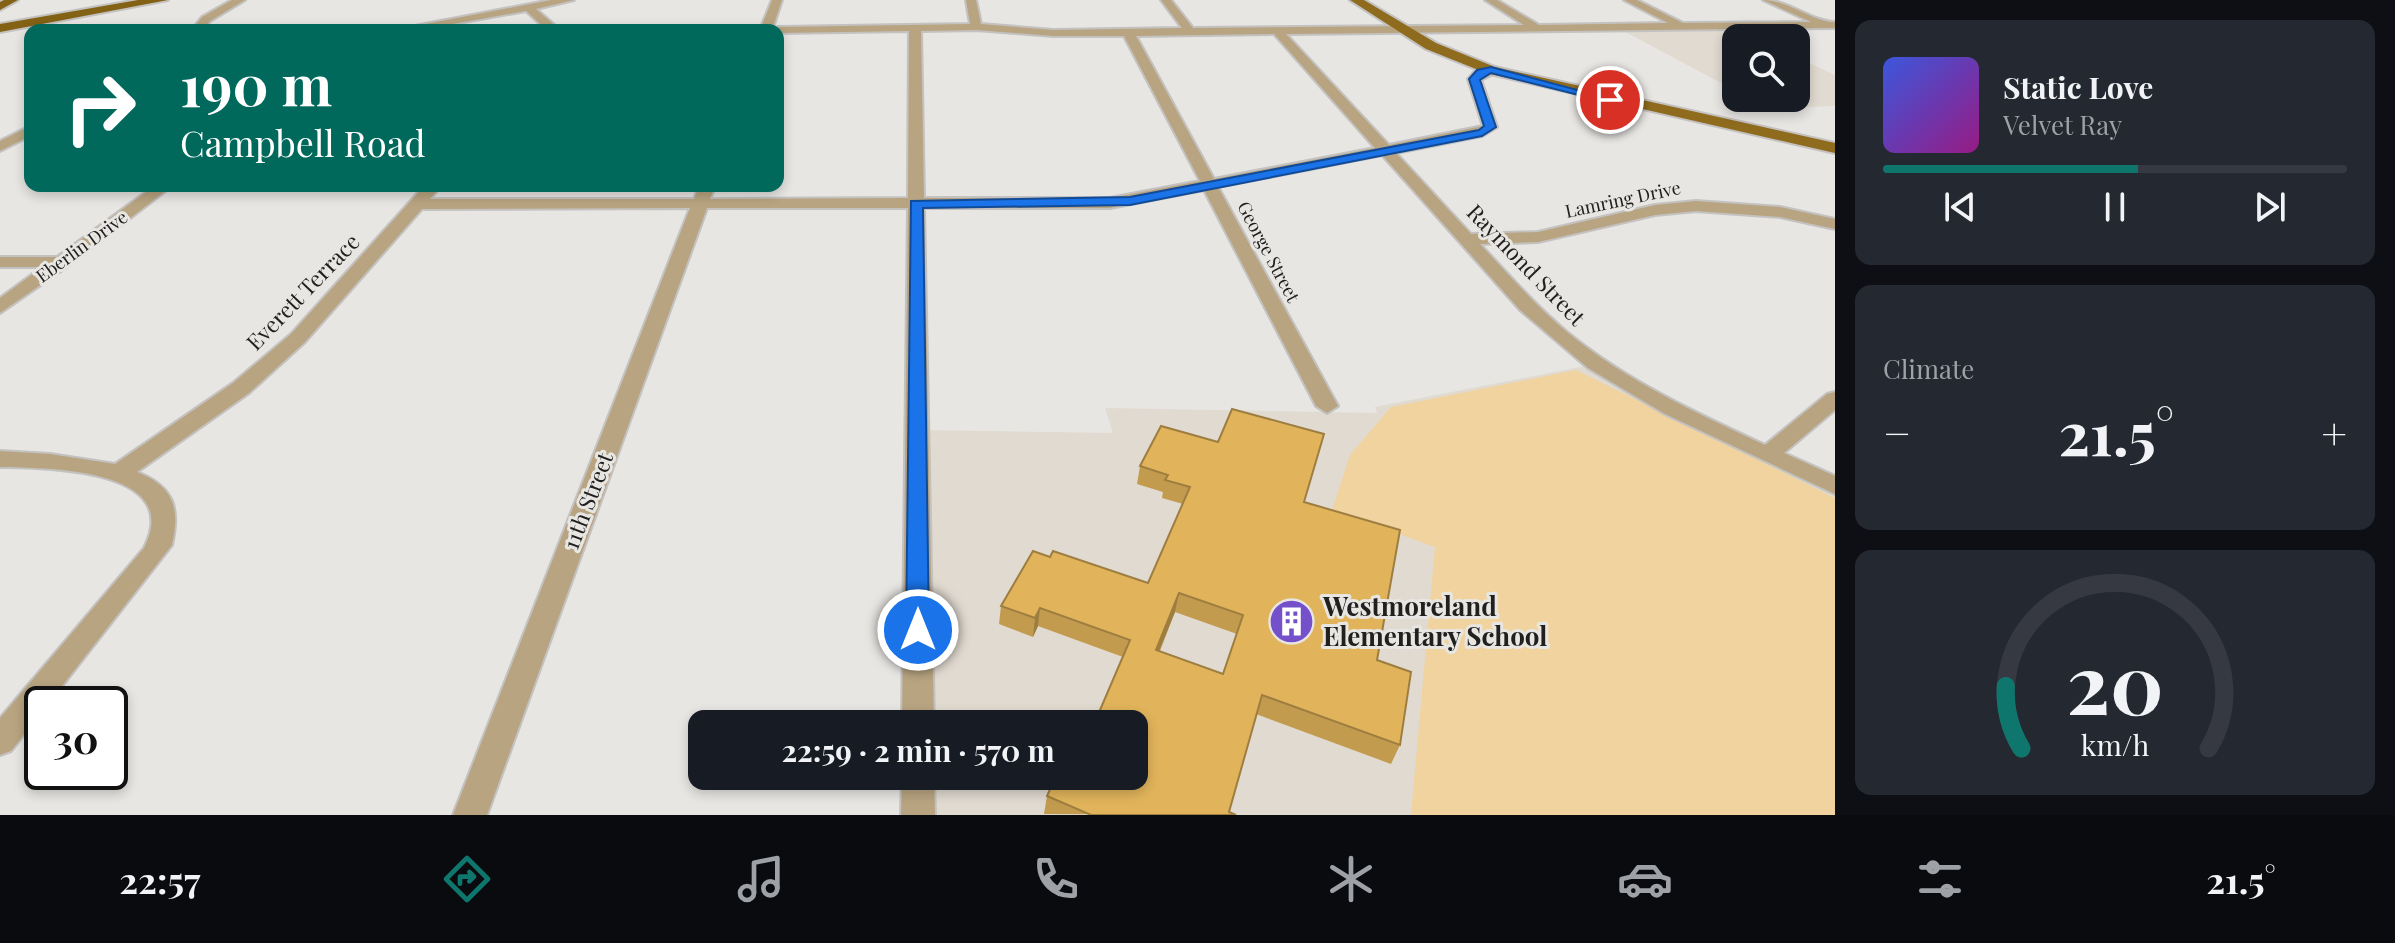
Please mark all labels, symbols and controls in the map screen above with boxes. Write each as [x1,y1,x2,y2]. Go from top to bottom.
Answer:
map controls [1722,24,1810,112]
button: search [1722,24,1810,112]
text: 190 m [180,46,332,121]
icon: right [48,56,152,160]
pin [1576,66,1644,134]
text: Static Love [2003,67,2153,107]
icon: arrive [1588,78,1632,122]
text: Velvet Ray [2003,107,2122,142]
text: Campbell Road [180,118,426,166]
street label: Lamring Drive [1563,175,1683,223]
icon: previous [1938,185,1982,229]
icon: pause [2093,185,2137,229]
icon: next [2248,185,2292,229]
street label: George Street [1232,197,1306,307]
street label: Raymond Street [1461,197,1593,333]
street label: Eberlin Drive [31,205,132,288]
street label: Everett Terrace [239,227,366,356]
text: Climate [1883,351,1974,386]
text: 21.5° [2058,391,2174,471]
text: − [1883,402,1911,461]
text: + [2321,402,2347,461]
street label: 11th Street [555,447,620,553]
position arrow [876,588,960,672]
place label: Westmoreland Elementary School [1322,588,1547,653]
building icon: Westmoreland Elementary School [1268,598,1316,646]
text: 20 [2066,624,2164,735]
speed limit sign: 30 [24,686,128,790]
text: km/h [2081,725,2149,763]
text: 22:59 · 2 min · 570 m [781,730,1055,770]
icon: directions [439,851,495,907]
icon: music [733,851,789,907]
icon: phone [1028,851,1084,907]
icon: climate [1323,851,1379,907]
icon: car [1617,851,1673,907]
icon: filters [1912,851,1968,907]
text: 22:57 [119,855,200,903]
text: 21.5° [2206,855,2276,903]

